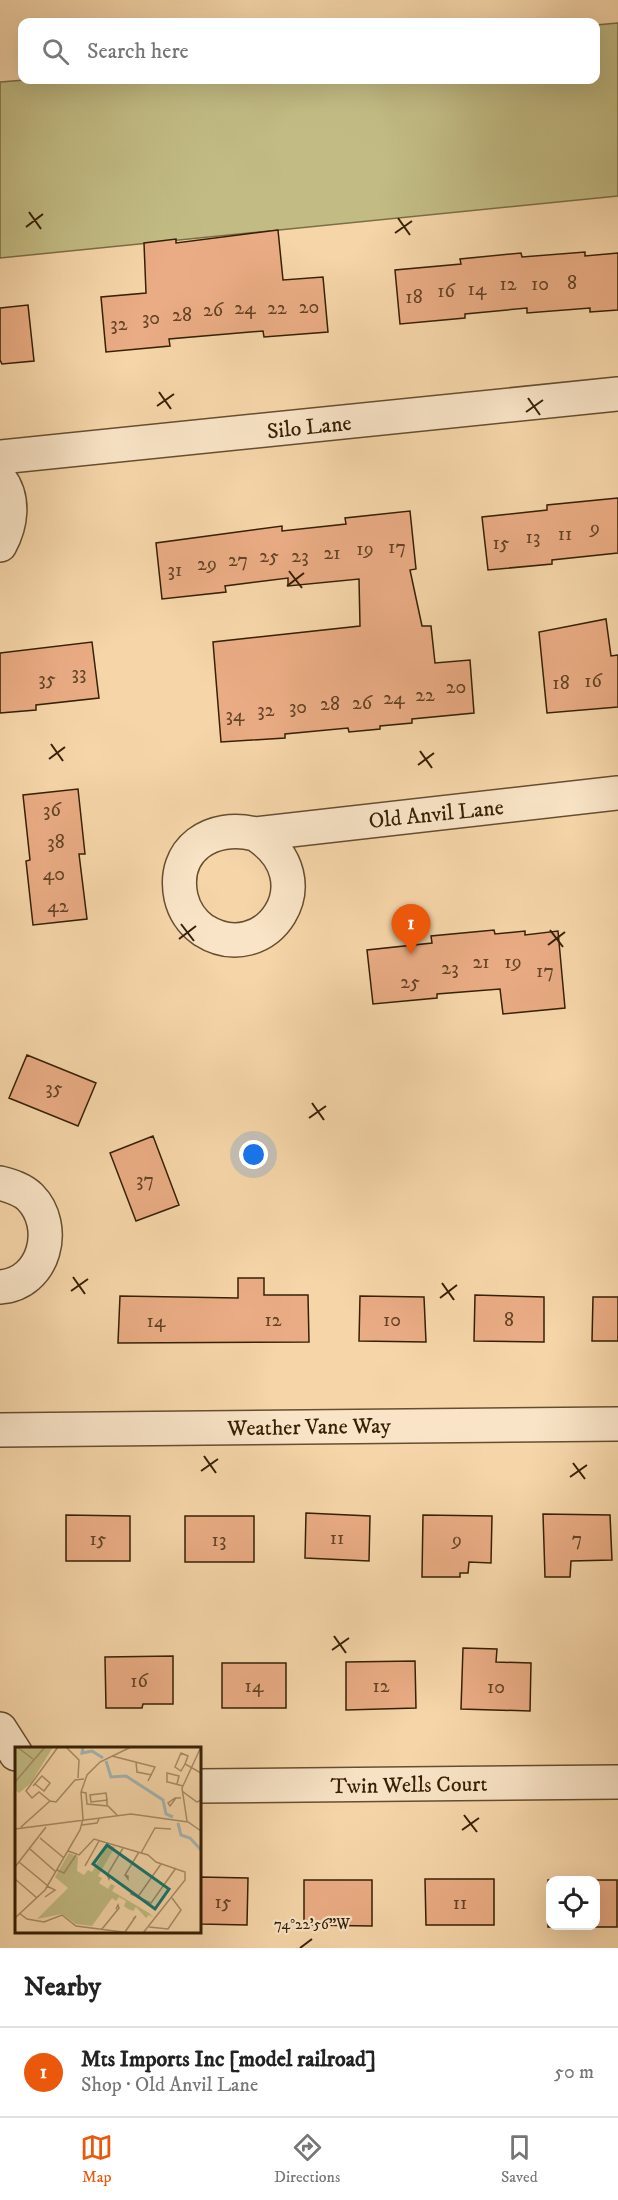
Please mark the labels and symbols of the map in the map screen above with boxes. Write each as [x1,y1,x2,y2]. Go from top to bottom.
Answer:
house number: 8 [567,271,577,296]
house number: 12 [499,272,517,297]
house number: 10 [531,272,549,297]
house number: 14 [468,277,487,302]
house number: 16 [437,279,455,304]
house number: 18 [405,285,423,310]
house number: 20 [299,295,319,320]
house number: 24 [234,296,256,321]
house number: 22 [267,296,287,321]
house number: 26 [203,298,224,323]
house number: 28 [172,303,192,328]
house number: 30 [142,306,160,331]
house number: 32 [110,312,128,337]
street label: Silo Lane [266,410,353,445]
house number: 9 [589,516,600,541]
house number: 11 [558,522,572,547]
house number: 13 [526,525,540,550]
house number: 15 [492,531,510,556]
house number: 17 [388,535,406,560]
house number: 19 [356,537,374,562]
house number: 21 [323,541,341,566]
house number: 25 [259,544,279,569]
house number: 23 [291,544,309,569]
house number: 27 [228,548,248,573]
house number: 29 [197,552,217,577]
house number: 31 [168,558,182,583]
house number: 33 [72,661,86,686]
house number: 35 [38,667,56,692]
house number: 16 [584,669,602,694]
house number: 18 [552,671,570,696]
house number: 20 [446,675,466,700]
house number: 22 [415,683,435,708]
house number: 24 [383,686,405,711]
house number: 26 [352,691,373,716]
house number: 28 [320,692,340,717]
house number: 30 [289,695,307,720]
house number: 32 [257,698,275,723]
house number: 34 [226,703,245,728]
street label: Old Anvil Lane [367,794,505,835]
house number: 36 [43,798,62,823]
house number: 38 [47,830,65,855]
house number: 40 [43,862,65,887]
house number: 42 [47,894,69,919]
pin: 1 [392,904,430,954]
house number: 21 [472,950,490,975]
house number: 19 [504,950,522,975]
house number: 23 [441,956,459,981]
house number: 17 [536,959,554,984]
house number: 25 [400,970,420,995]
house number: 35 [45,1076,63,1101]
your location [239,1140,268,1169]
house number: 37 [136,1168,154,1193]
house number: 12 [264,1308,282,1333]
house number: 10 [383,1308,401,1333]
house number: 8 [504,1308,514,1333]
house number: 14 [147,1309,166,1334]
street label: Weather Vane Way [226,1413,392,1442]
house number: 11 [330,1526,344,1551]
house number: 15 [89,1527,107,1552]
house number: 7 [572,1527,582,1552]
house number: 13 [212,1528,226,1553]
house number: 9 [451,1528,462,1553]
house number: 16 [130,1669,148,1694]
house number: 14 [245,1674,264,1699]
house number: 12 [372,1674,390,1699]
house number: 10 [487,1675,505,1700]
inset map [15,1747,201,1933]
street label: Twin Wells Court [330,1771,488,1800]
house number: 15 [214,1890,232,1915]
house number: 11 [453,1891,467,1916]
text: 74°22'56"W [274,1915,350,1934]

